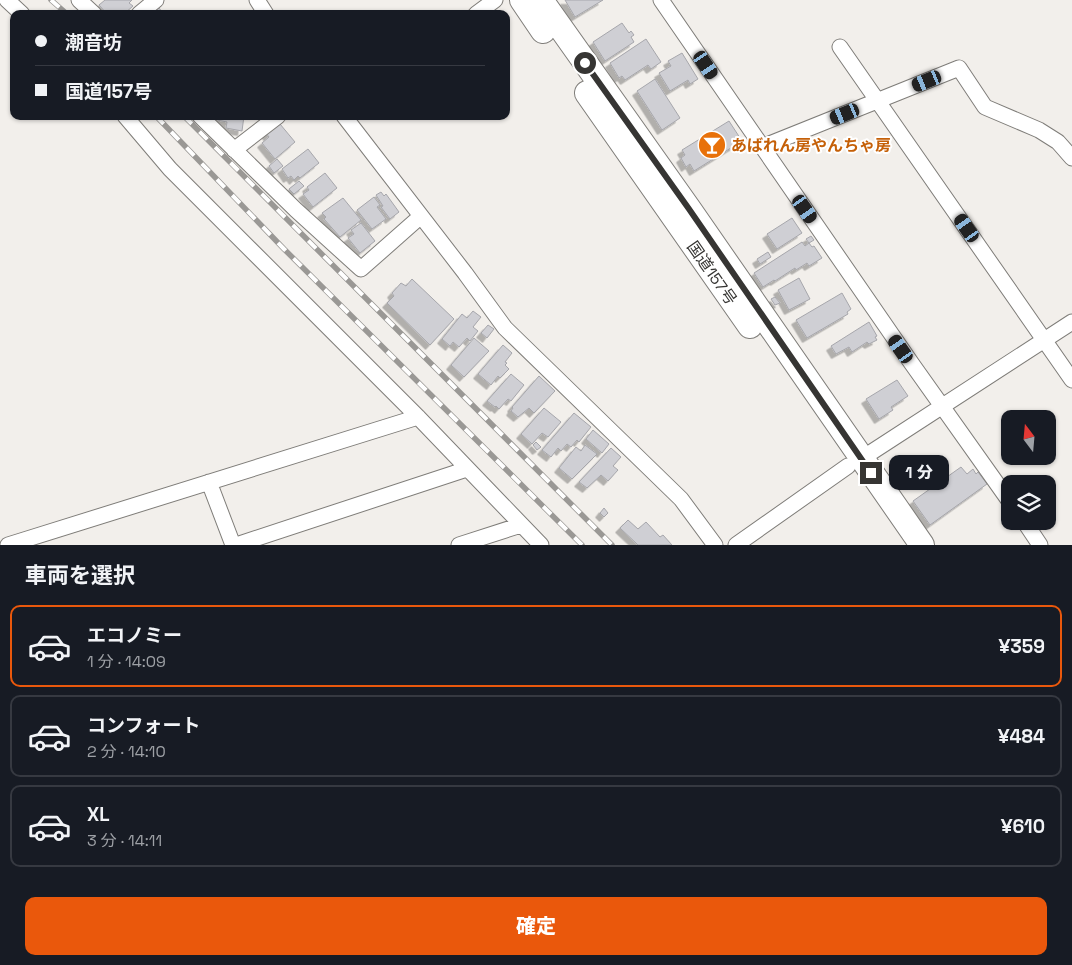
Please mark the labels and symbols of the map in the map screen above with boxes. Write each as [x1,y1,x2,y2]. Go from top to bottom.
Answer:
car [691,48,720,82]
route start [574,52,596,74]
car [910,68,943,94]
car [828,101,861,127]
bar icon: あばれん房やんちゃ房 [697,130,727,160]
place label: あばれん房やんちゃ房 [731,135,891,156]
car [790,192,819,226]
car [952,211,981,245]
street label: 国道157号 [682,237,742,309]
car [886,332,915,366]
north arrow [1001,410,1056,465]
callout: 1 分 [888,456,948,490]
route end [860,462,882,484]

